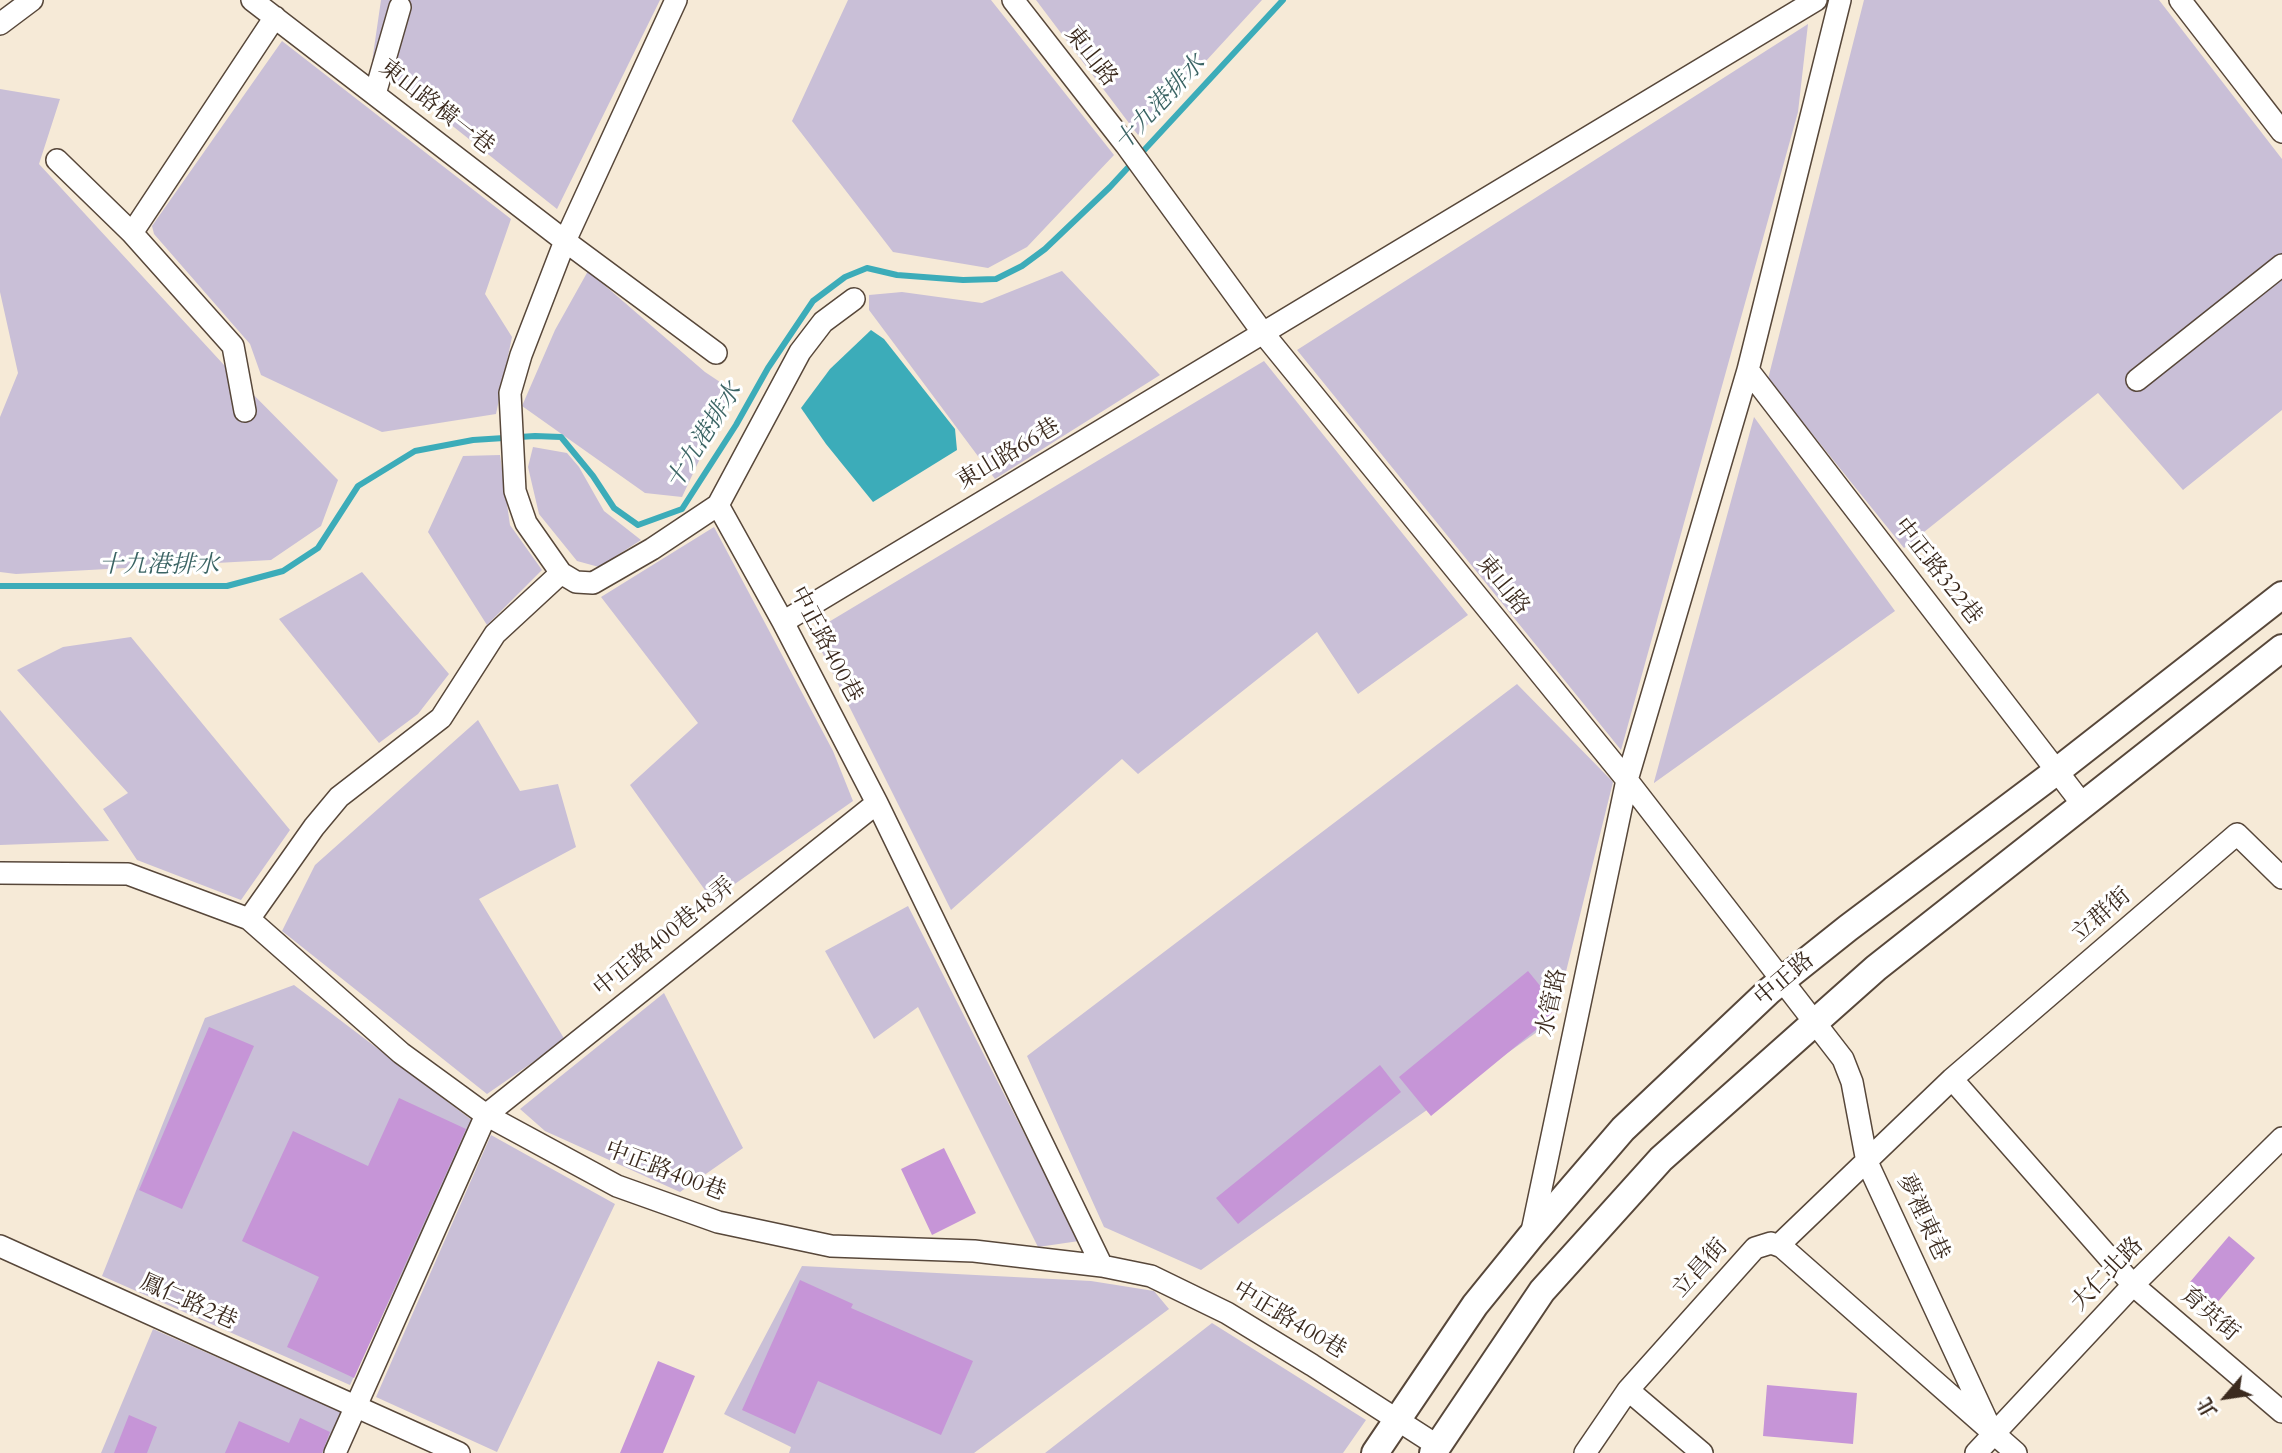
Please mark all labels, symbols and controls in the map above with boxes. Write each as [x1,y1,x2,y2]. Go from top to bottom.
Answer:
street label: 東山路 [1058,21,1122,93]
water label: 十九港排水 [1110,50,1212,158]
street label: 東山路橫一巷 [373,55,499,161]
water label: 十九港排水 [661,378,749,496]
street label: 東山路66巷 [952,413,1066,497]
street label: 中正路322巷 [1887,513,1987,631]
street label: 東山路 [1470,551,1534,621]
water label: 十九港排水 [99,552,219,580]
street label: 中正路400巷 [783,582,867,708]
street label: 中正路400巷48弄 [589,873,741,1003]
street label: 立群街 [2067,883,2137,949]
street label: 中正路 [1750,947,1820,1013]
street label: 水管路 [1532,966,1574,1040]
street label: 中正路400巷 [601,1136,729,1208]
street label: 夢裡東巷 [1890,1170,1954,1266]
street label: 大仁北路 [2066,1232,2150,1318]
street label: 立昌街 [1668,1234,1734,1304]
street label: 鳳仁路2巷 [135,1269,241,1337]
street label: 中正路400巷 [1227,1276,1351,1366]
street label: 育英街 [2174,1282,2244,1348]
north arrow [2191,1362,2261,1432]
text: 北 [2192,1393,2224,1422]

